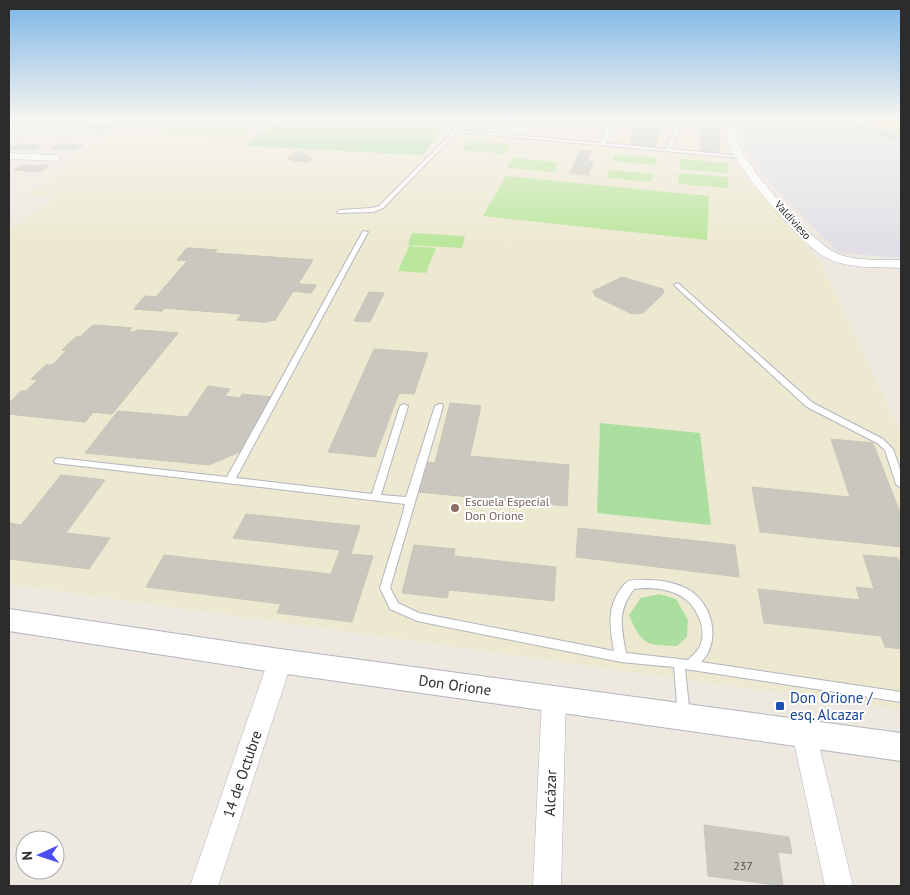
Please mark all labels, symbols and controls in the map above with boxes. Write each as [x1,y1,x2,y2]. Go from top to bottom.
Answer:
street label: Valdivieso [771,197,814,242]
place label: Escuela Especial Don Orione [465,494,550,523]
marker: Escuela Especial Don Orione [449,502,461,514]
street label: Don Orione [417,670,493,700]
place label: Don Orione / esq. Alcazar [790,688,873,724]
marker: Don Orione / esq. Alcazar [774,700,786,712]
street label: 14 de Octubre [218,728,266,820]
street label: Alcázar [540,769,560,817]
north arrow [15,830,65,880]
text: N [18,851,36,861]
house number: 237 [733,858,753,873]

